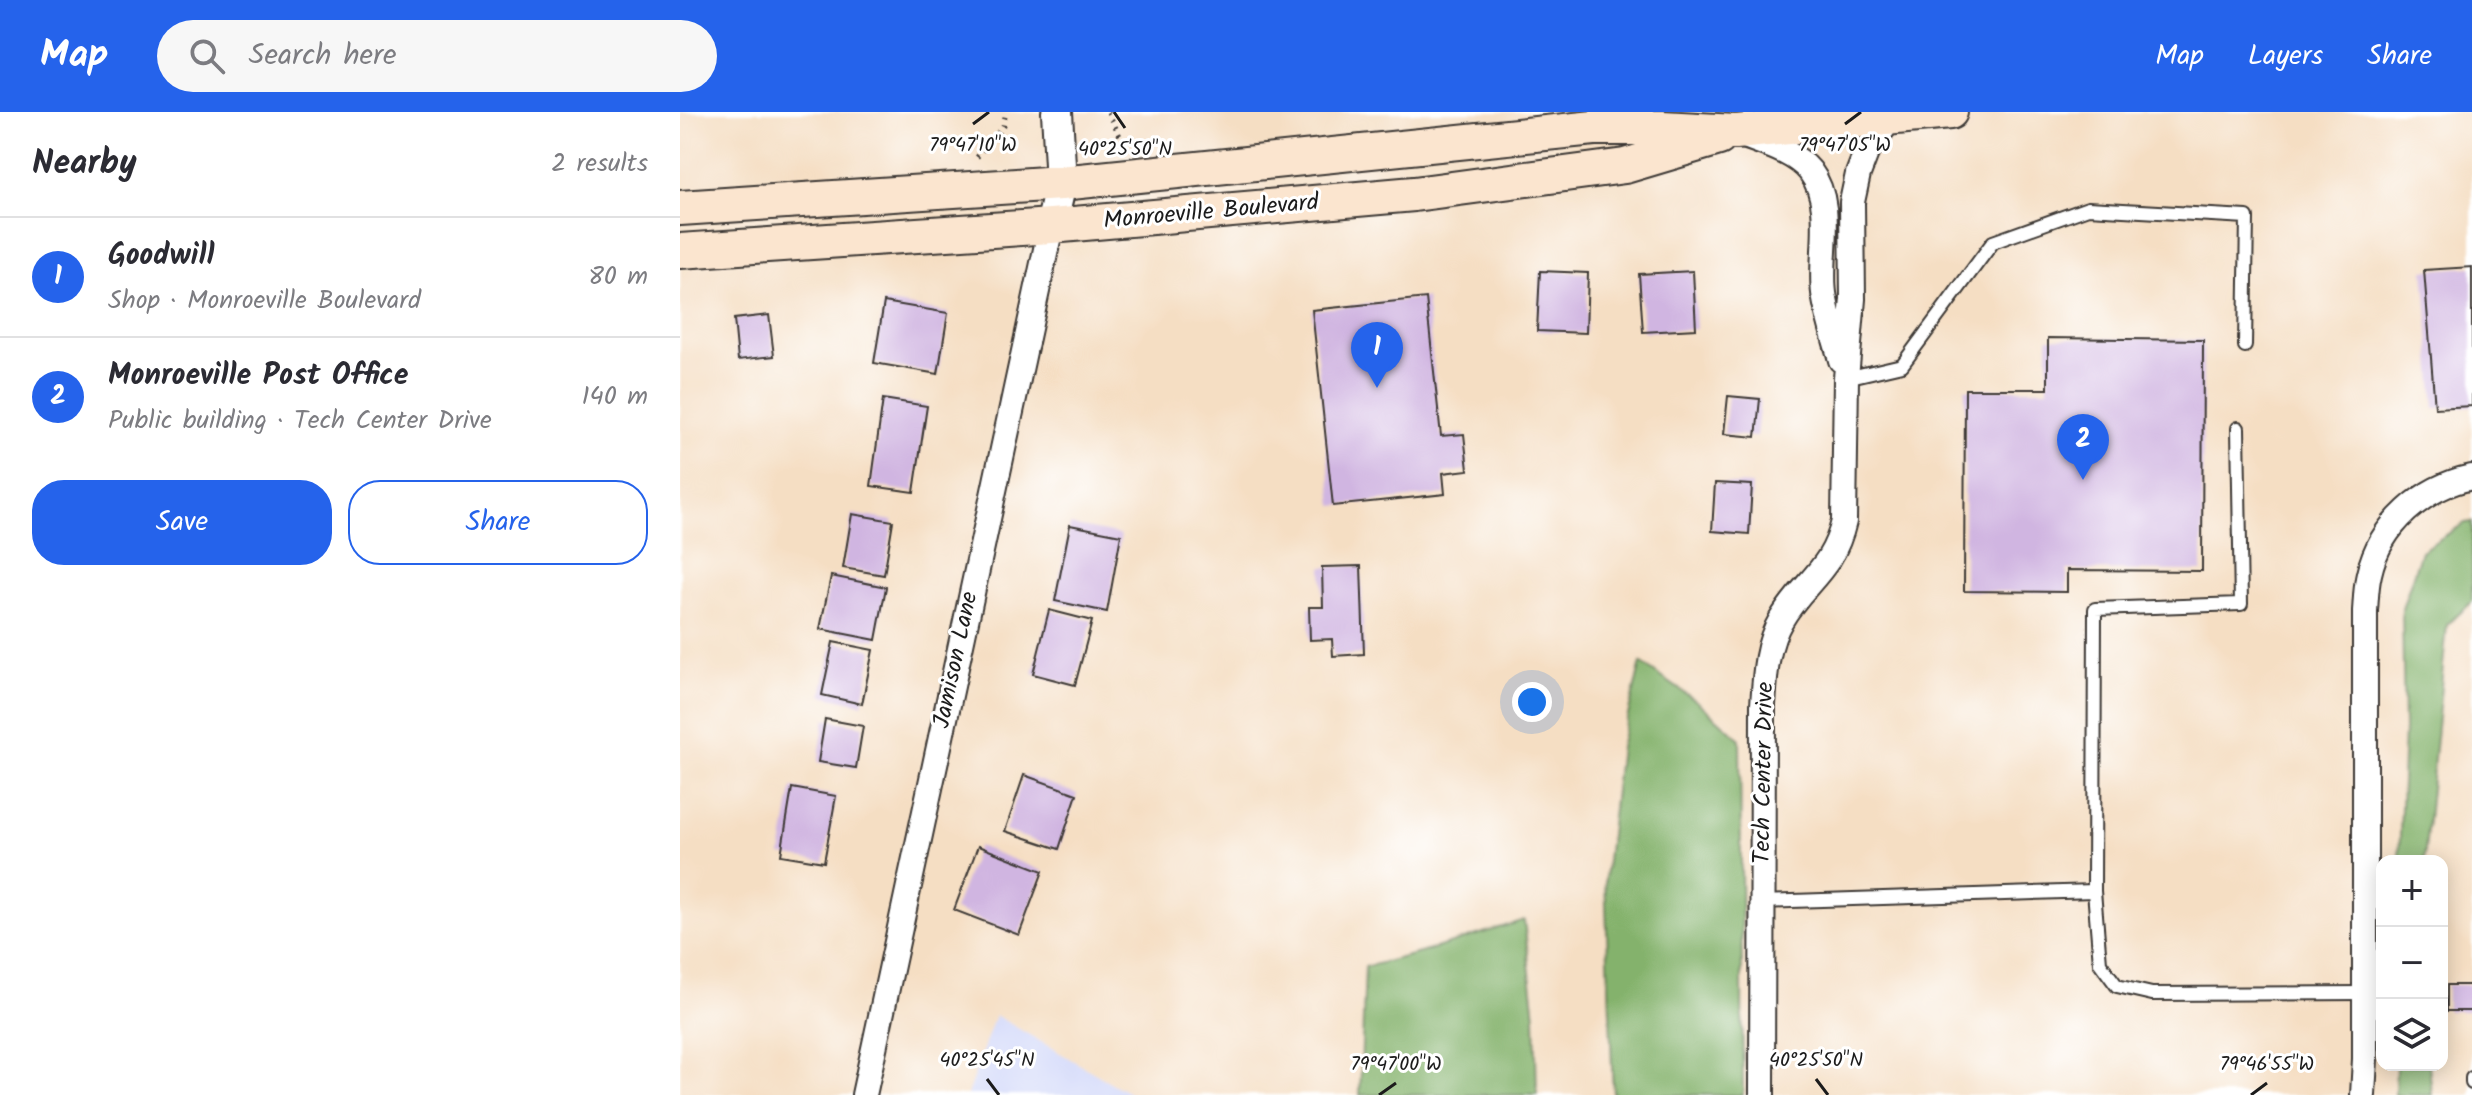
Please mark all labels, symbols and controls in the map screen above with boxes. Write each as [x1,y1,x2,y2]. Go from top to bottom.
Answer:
search box [157,20,717,92]
text: Map [40,26,109,86]
text: Search here [249,32,396,80]
icon: search [185,34,229,78]
text: Map [2155,34,2204,79]
text: Layers [2248,34,2323,79]
text: Share [2367,34,2432,79]
text: 79°47'10"W [929,130,1017,162]
text: 79°47'05"W [1799,130,1891,162]
text: 40°25'50"N [1078,134,1172,166]
text: Nearby [32,137,137,191]
text: 2 results [551,143,648,185]
street label: Monroeville Boulevard [1102,183,1321,241]
text: Goodwill [108,232,215,280]
text: 1 [54,256,62,298]
text: 80 m [588,256,648,298]
text: Shop · Monroeville Boulevard [108,280,421,322]
pin: 1 [1351,322,1403,388]
text: Monroeville Post Office [108,352,408,400]
text: 2 [50,376,66,418]
text: 140 m [581,376,648,418]
text: Public building · Tech Center Drive [108,400,492,442]
pin: 2 [2057,414,2109,480]
button: Save [32,480,332,565]
button: Share [348,480,648,565]
street label: Jamison Lane [922,588,990,732]
street label: Tech Center Drive [1743,681,1785,865]
your location [1512,682,1552,722]
map controls [2376,855,2448,1071]
button: + [2376,855,2448,927]
button: − [2376,927,2448,999]
button: layers [2376,999,2448,1071]
text: 40°25'45"N [940,1045,1034,1077]
text: 40°25'50"N [1769,1045,1863,1077]
text: 79°47'00"W [1350,1049,1442,1081]
text: 79°46'55"W [2220,1049,2314,1081]

